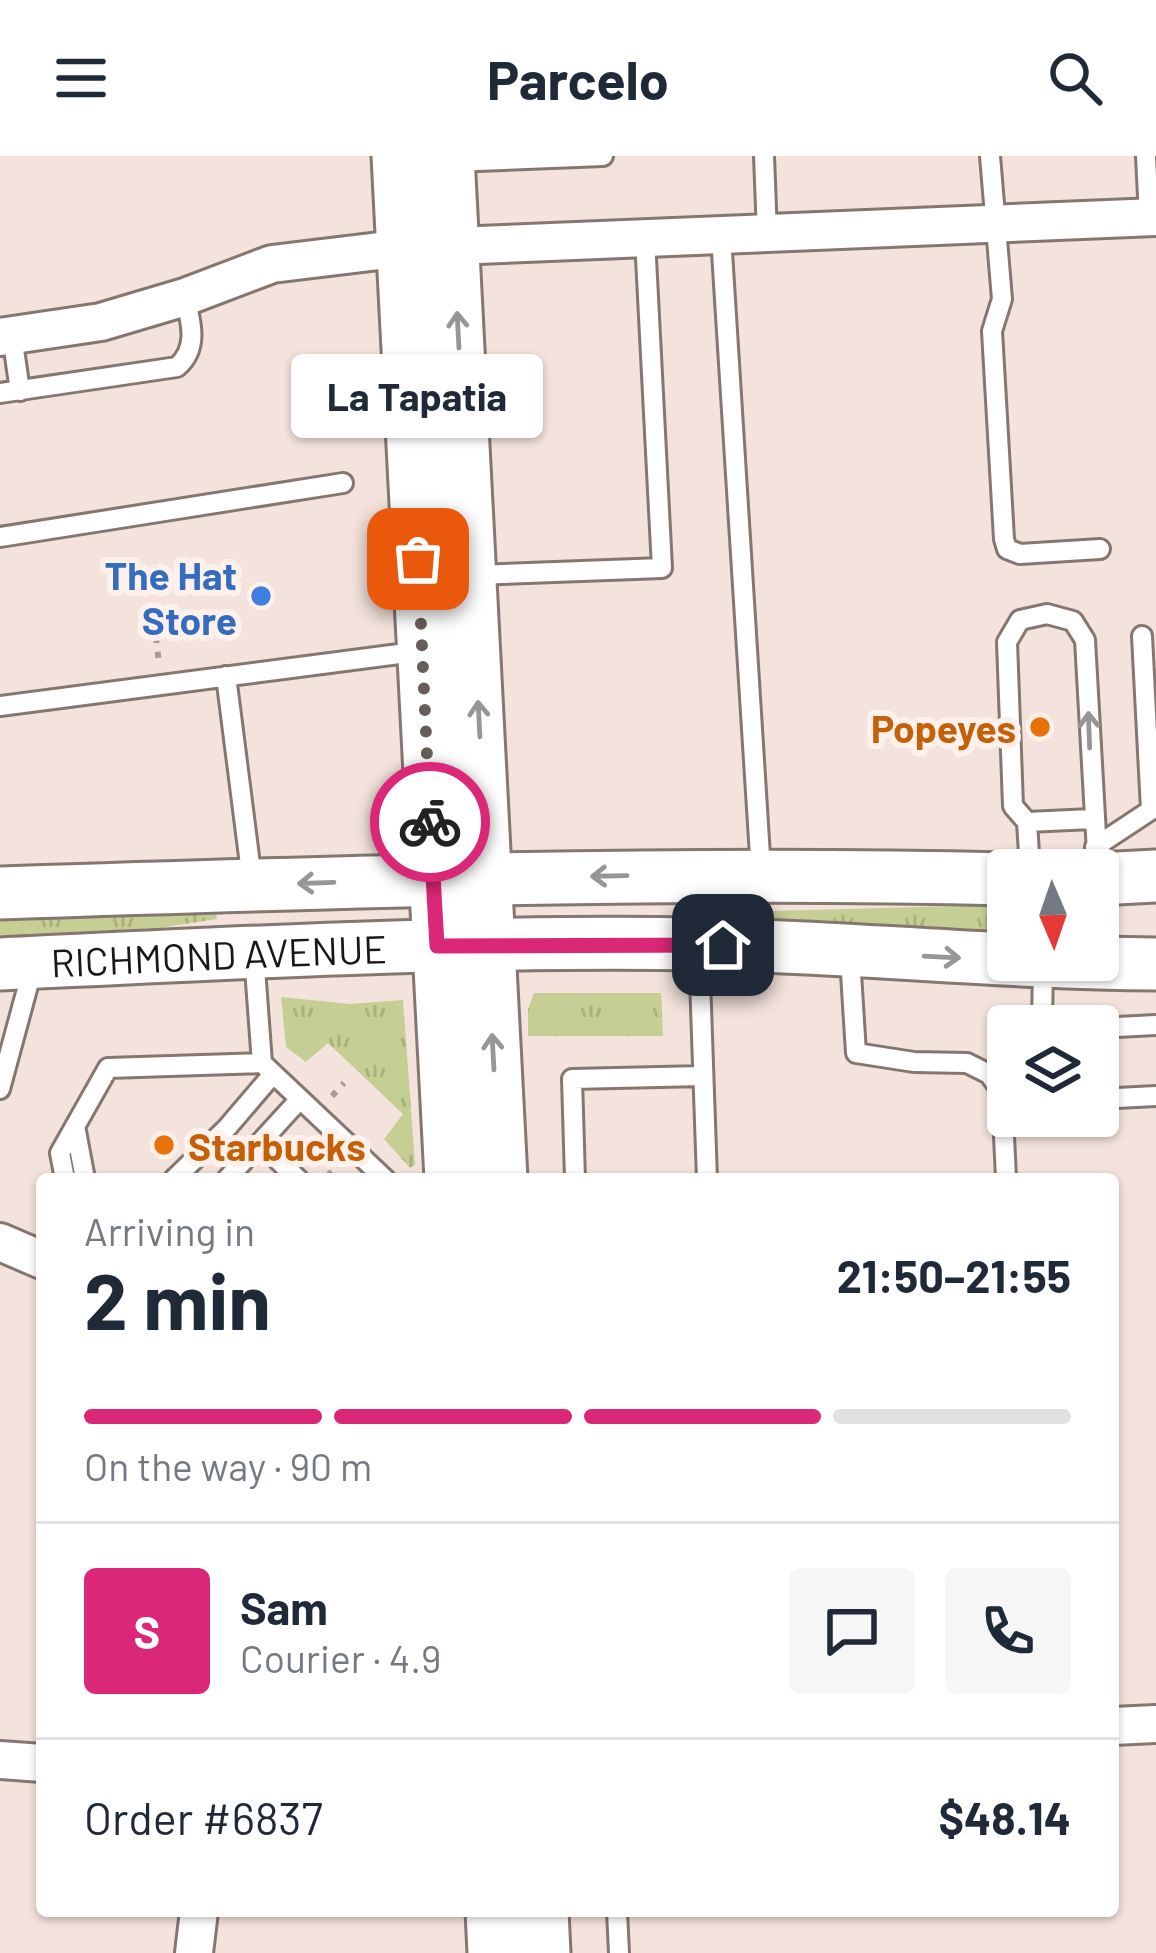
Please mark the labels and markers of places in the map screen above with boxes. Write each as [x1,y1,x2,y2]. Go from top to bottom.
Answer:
callout: La Tapatia [292,355,544,439]
pin [367,508,469,610]
place label: The Hat Store [104,551,237,643]
marker: The Hat Store [248,583,274,609]
place label: Popeyes [871,704,1016,751]
marker: Popeyes [1027,714,1053,740]
pin [672,894,774,996]
place label: Starbucks [188,1122,366,1169]
marker: Starbucks [151,1132,177,1158]

